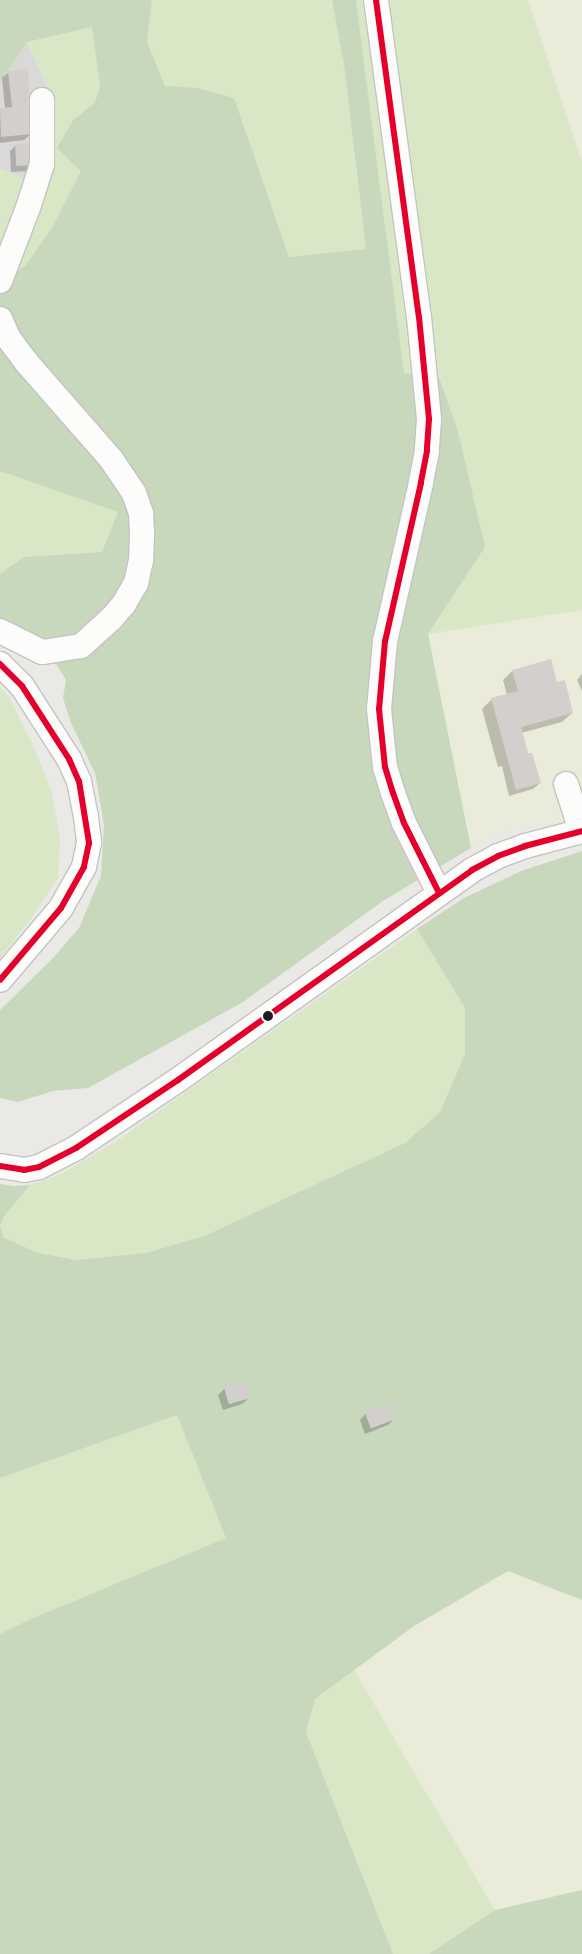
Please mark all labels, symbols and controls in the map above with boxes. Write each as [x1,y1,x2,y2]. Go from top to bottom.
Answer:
unlabelled marker [263,1011,273,1021]

